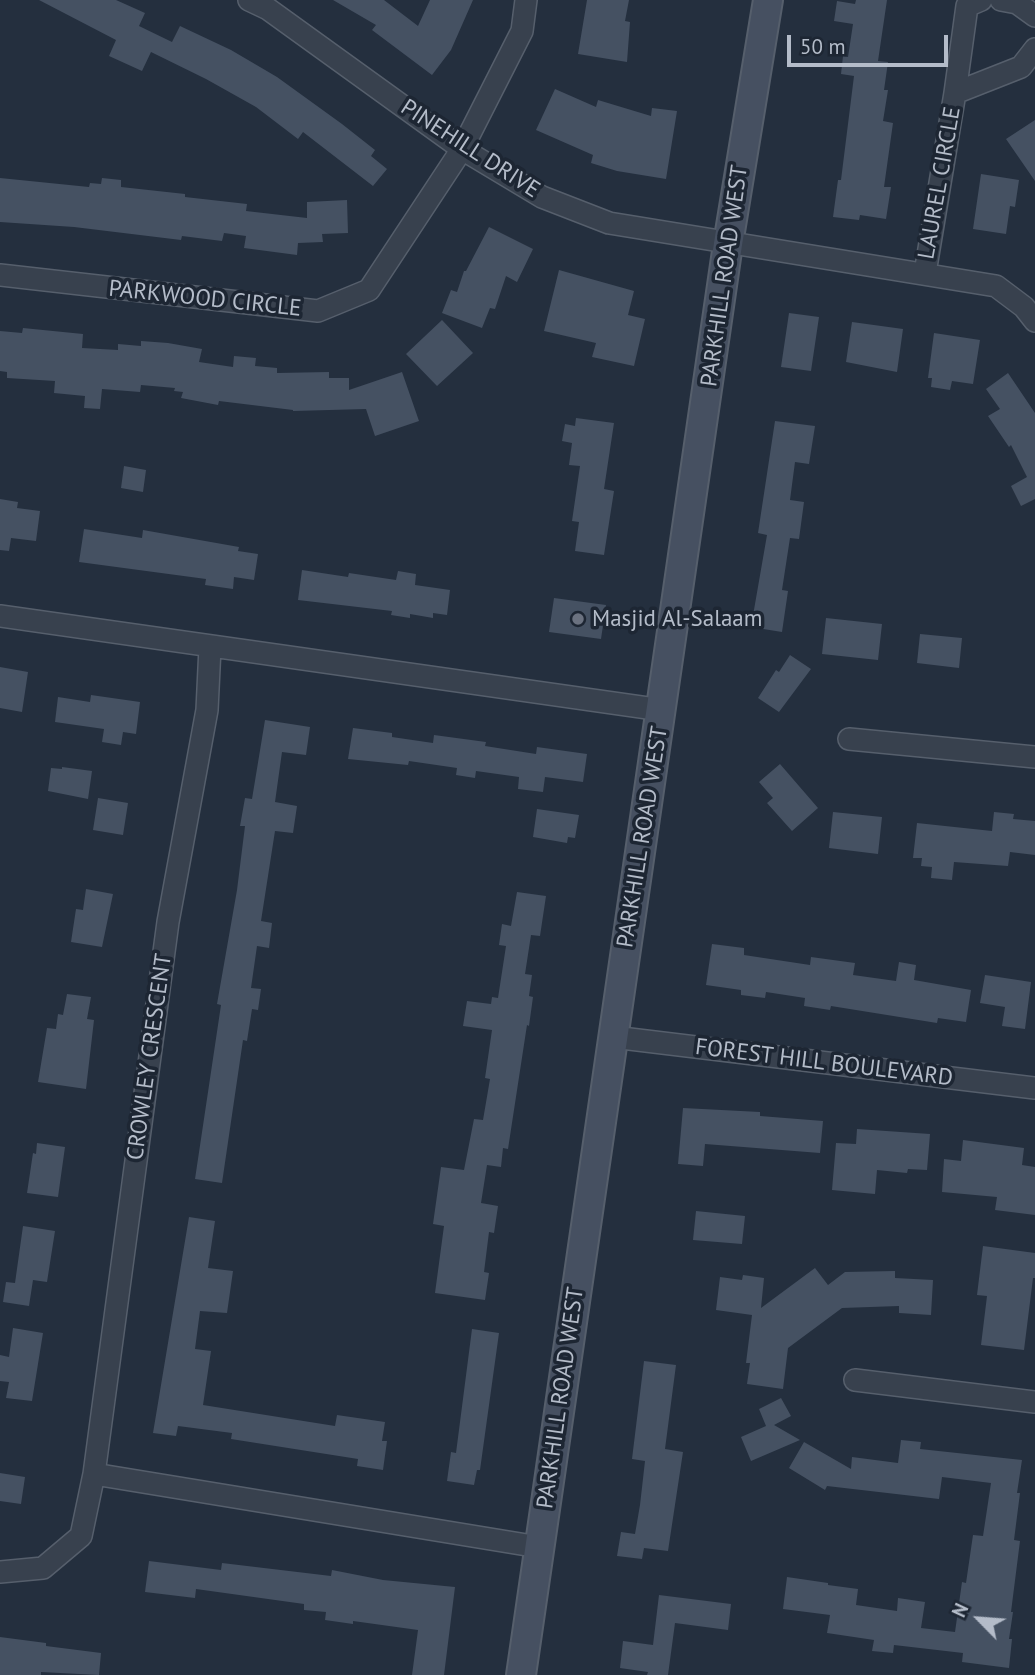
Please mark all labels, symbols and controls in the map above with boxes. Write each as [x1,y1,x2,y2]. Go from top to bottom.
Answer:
scale bar [790,21,951,65]
text: 50 m [800,33,846,60]
street label: PINEHILL DRIVE [395,94,545,204]
street label: LAUREL CIRCLE [913,105,967,261]
street label: PARKHILL ROAD WEST [696,163,754,389]
street label: PARKWOOD CIRCLE [107,275,303,323]
place label: Masjid Al-Salaam [592,605,762,633]
marker: Masjid Al-Salaam [570,611,586,627]
street label: PARKHILL ROAD WEST [612,724,674,950]
street label: CROWLEY CRESCENT [122,952,178,1162]
street label: FOREST HILL BOULEVARD [694,1033,954,1093]
street label: PARKHILL ROAD WEST [532,1285,590,1511]
north arrow [944,1584,1014,1654]
text: N [946,1599,973,1621]

